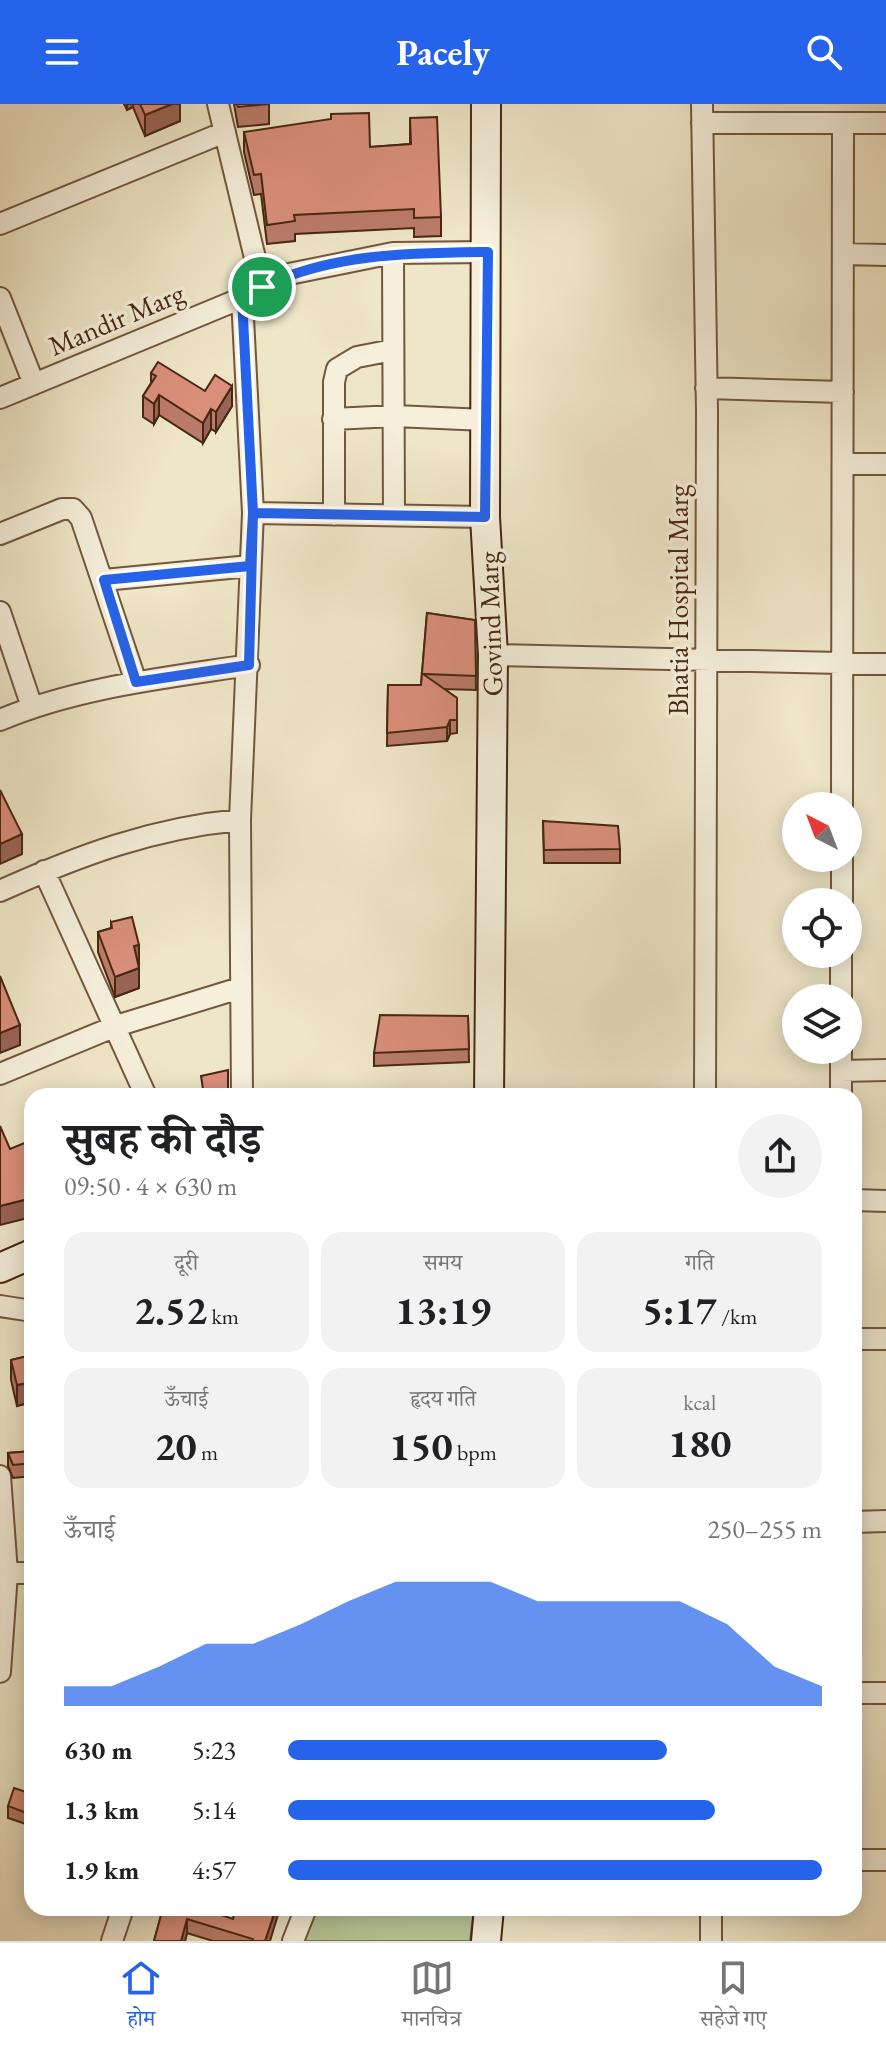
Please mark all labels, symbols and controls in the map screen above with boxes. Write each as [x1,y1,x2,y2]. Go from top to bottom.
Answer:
text: Pacely [396,29,490,76]
icon: menu [40,30,84,74]
icon: search [802,30,846,74]
pin [228,253,296,321]
icon: arrive [240,265,284,309]
street label: Mandir Marg [43,274,190,364]
street label: Bhatia Hospital Marg [660,484,696,716]
street label: Govind Marg [469,550,511,697]
north arrow [782,792,862,872]
map controls [782,792,862,1064]
button: locate [782,888,862,968]
button: layers [782,984,862,1064]
text: सुबह की दौड़ [64,1110,262,1167]
button: share [738,1114,822,1198]
text: 09:50 · 4 × 630 m [64,1169,237,1203]
text: दूरी [174,1248,198,1277]
text: समय [424,1248,462,1277]
text: गति [685,1248,714,1277]
text: 2.52 [134,1284,207,1336]
text: 13:19 [395,1284,491,1336]
text: 5:17 [642,1284,717,1336]
text: km [207,1302,239,1331]
text: /km [717,1302,757,1331]
text: ऊँचाई [165,1384,208,1413]
text: हृदय गति [410,1384,476,1413]
text: kcal [683,1388,716,1417]
text: 180 [668,1417,731,1469]
text: 20 [154,1420,197,1472]
text: 150 [389,1420,453,1472]
text: m [197,1438,218,1467]
text: bpm [453,1438,497,1467]
text: ऊँचाई [64,1512,115,1546]
text: 250–255 m [707,1512,822,1546]
text: 630 m [64,1733,132,1767]
text: 5:23 [192,1733,236,1767]
text: 1.3 km [64,1793,139,1827]
text: 5:14 [192,1793,236,1827]
text: 1.9 km [64,1853,139,1887]
text: 4:57 [192,1853,236,1887]
tab: होम [119,1956,163,2040]
tab: मानचित्र [402,1956,461,2040]
tab: सहेजे गए [700,1956,767,2040]

